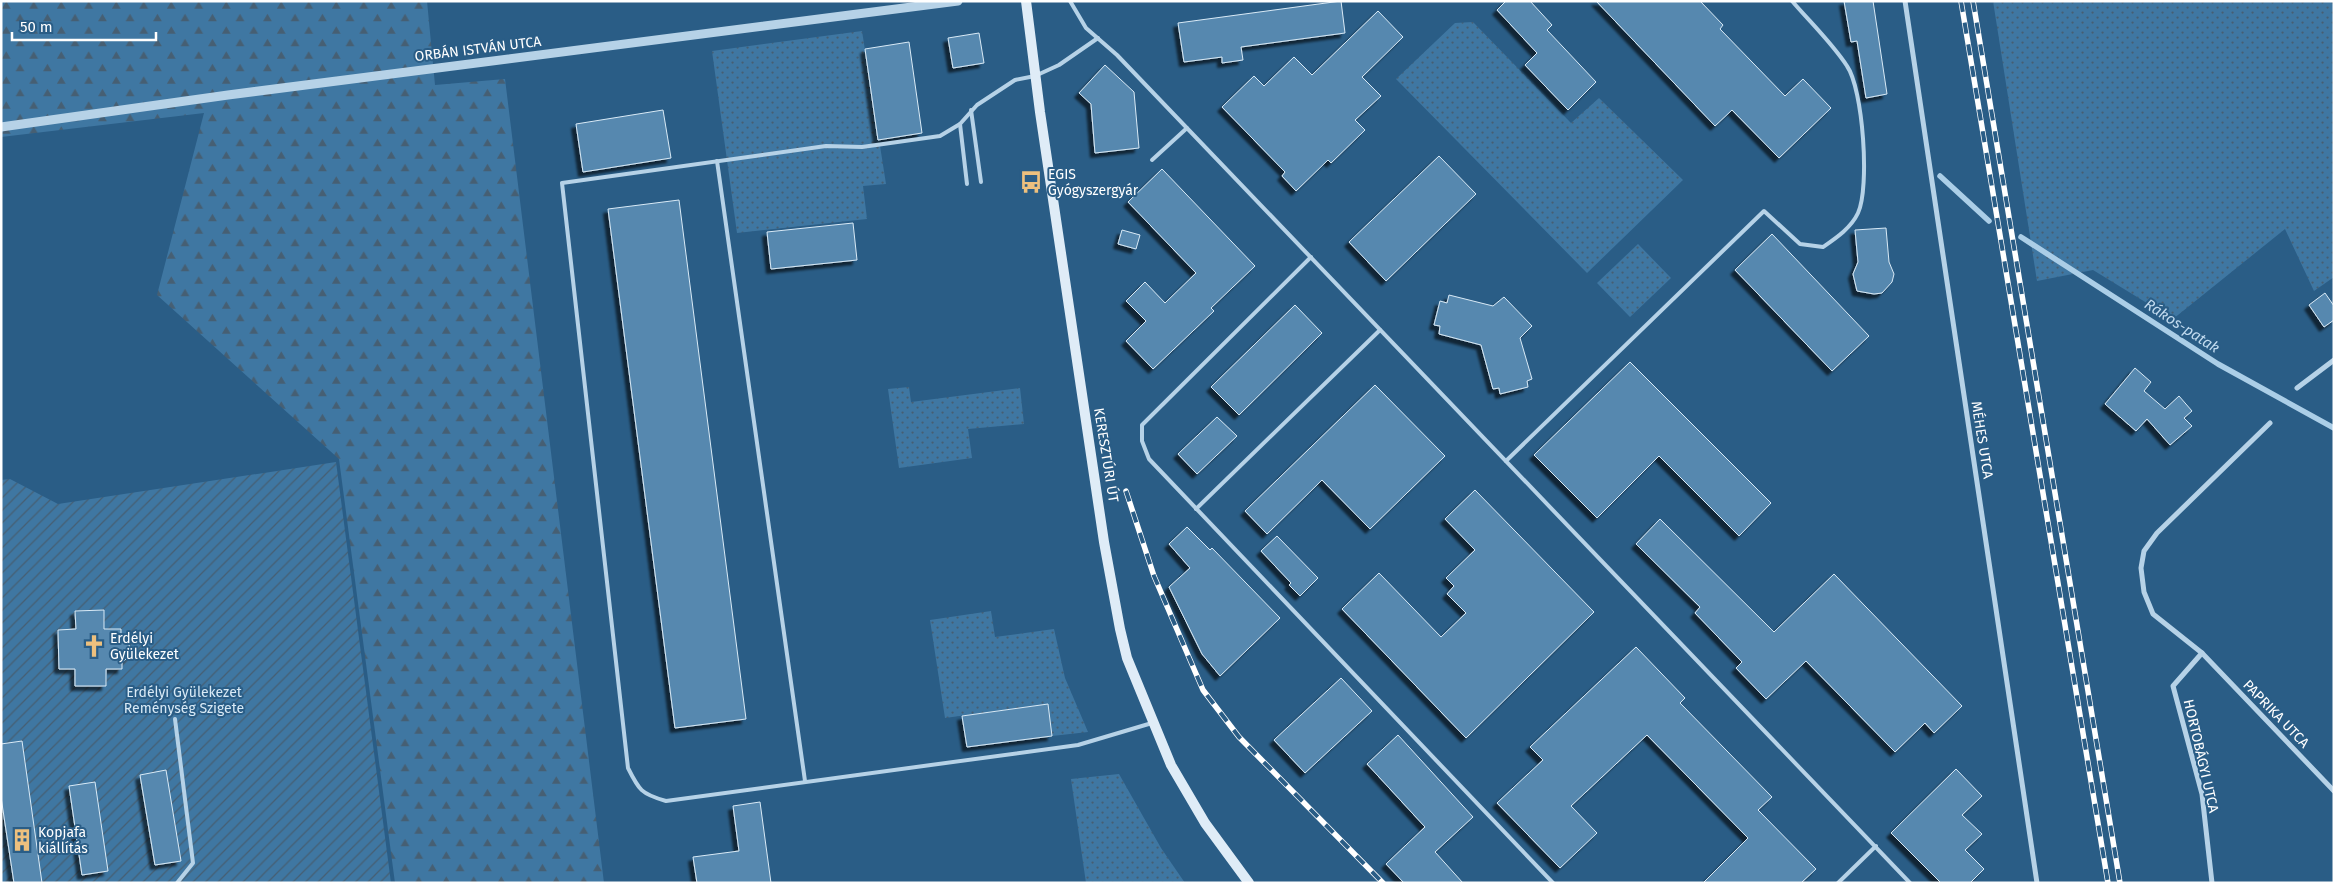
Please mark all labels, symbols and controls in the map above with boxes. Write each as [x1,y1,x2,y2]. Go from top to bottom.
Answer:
scale bar [12,10,156,42]
text: 50 m [20,18,53,36]
street label: ORBÁN ISTVÁN UTCA [414,32,542,65]
place label: EGIS Gyógyszergyár [1048,166,1139,199]
bus stop icon: EGIS Gyógyszergyár [1018,169,1044,195]
water label: Rákos-patak [2141,295,2223,357]
street label: MÉHES UTCA [1967,400,1998,480]
street label: KERESZTÚRI ÚT [1090,406,1123,504]
place label: Erdélyi Gyülekezet [110,630,180,663]
church icon: Erdélyi Gyülekezet [81,633,107,659]
street label: PAPRIKA UTCA [2239,676,2313,752]
park label: Erdélyi Gyülekezet Reménység Szigete [124,684,244,717]
street label: HORTOBÁGYI UTCA [2180,697,2223,814]
place label: Kopjafa kiállítás [38,824,88,857]
building icon: Kopjafa kiállítás [9,827,35,853]

